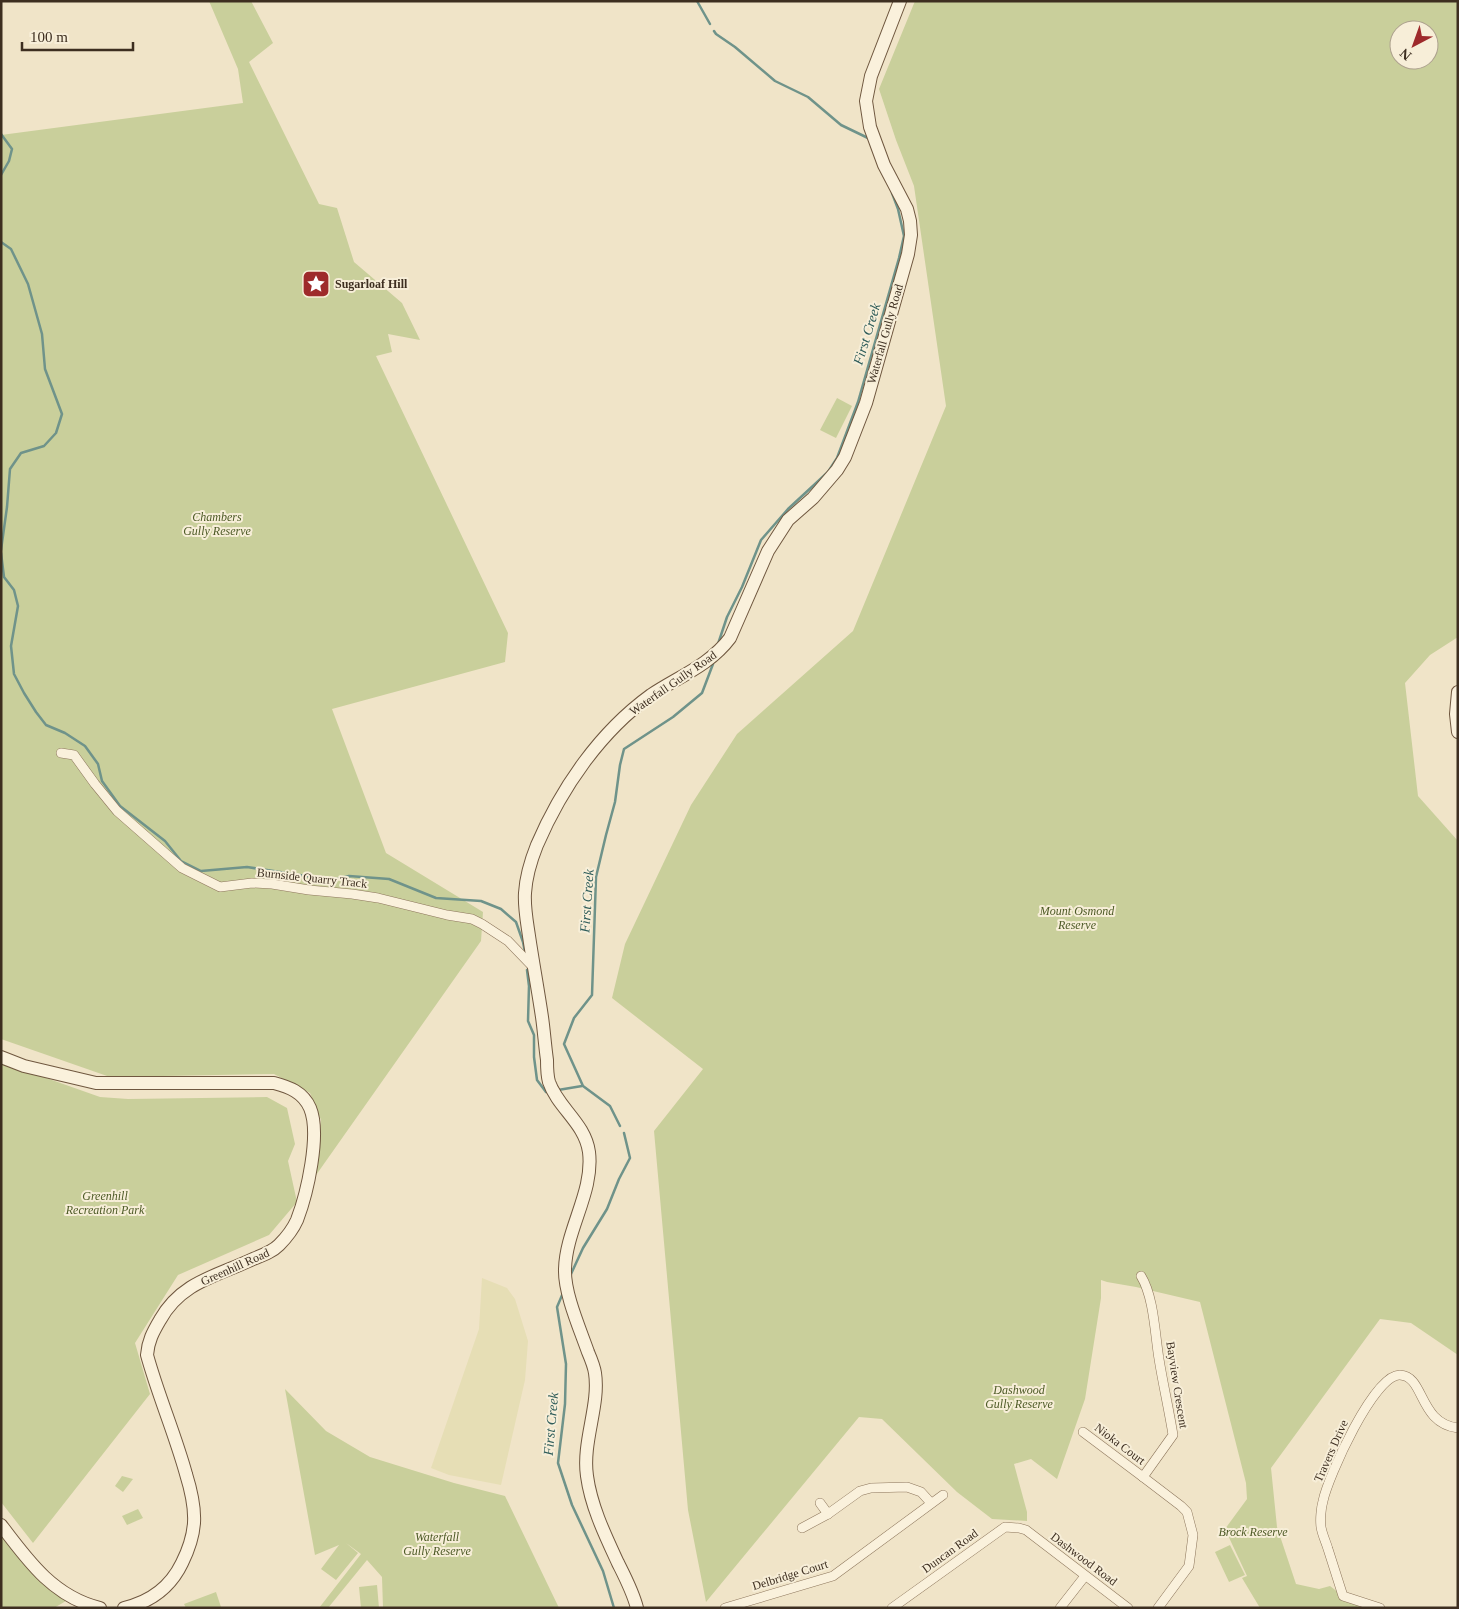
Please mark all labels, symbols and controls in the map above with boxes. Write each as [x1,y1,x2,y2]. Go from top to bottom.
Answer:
scale bar [22,20,134,52]
north arrow [1389,20,1439,70]
text: 100 m [30,29,68,45]
text: N [1397,45,1415,63]
place icon: Sugarloaf Hill [301,269,331,299]
place label: Sugarloaf Hill [335,277,408,291]
street label: Waterfall Gully Road [864,283,906,385]
water label: First Creek [850,301,884,368]
park label: Chambers Gully Reserve [183,510,251,538]
street label: Waterfall Gully Road [627,648,719,718]
street label: Burnside Quarry Track [256,865,368,891]
water label: First Creek [577,868,597,934]
park label: Mount Osmond Reserve [1039,904,1115,932]
park label: Greenhill Recreation Park [65,1189,145,1217]
street label: Greenhill Road [199,1246,271,1288]
street label: Bayview Crescent [1163,1341,1191,1430]
park label: Dashwood Gully Reserve [985,1383,1053,1411]
water label: First Creek [541,1391,561,1457]
street label: Travers Drive [1311,1418,1351,1484]
street label: Nioka Court [1092,1420,1149,1468]
park label: Brock Reserve [1218,1525,1288,1539]
street label: Duncan Road [919,1526,981,1576]
street label: Dashwood Road [1048,1529,1120,1589]
park label: Waterfall Gully Reserve [403,1530,471,1558]
street label: Delbridge Court [751,1557,830,1593]

